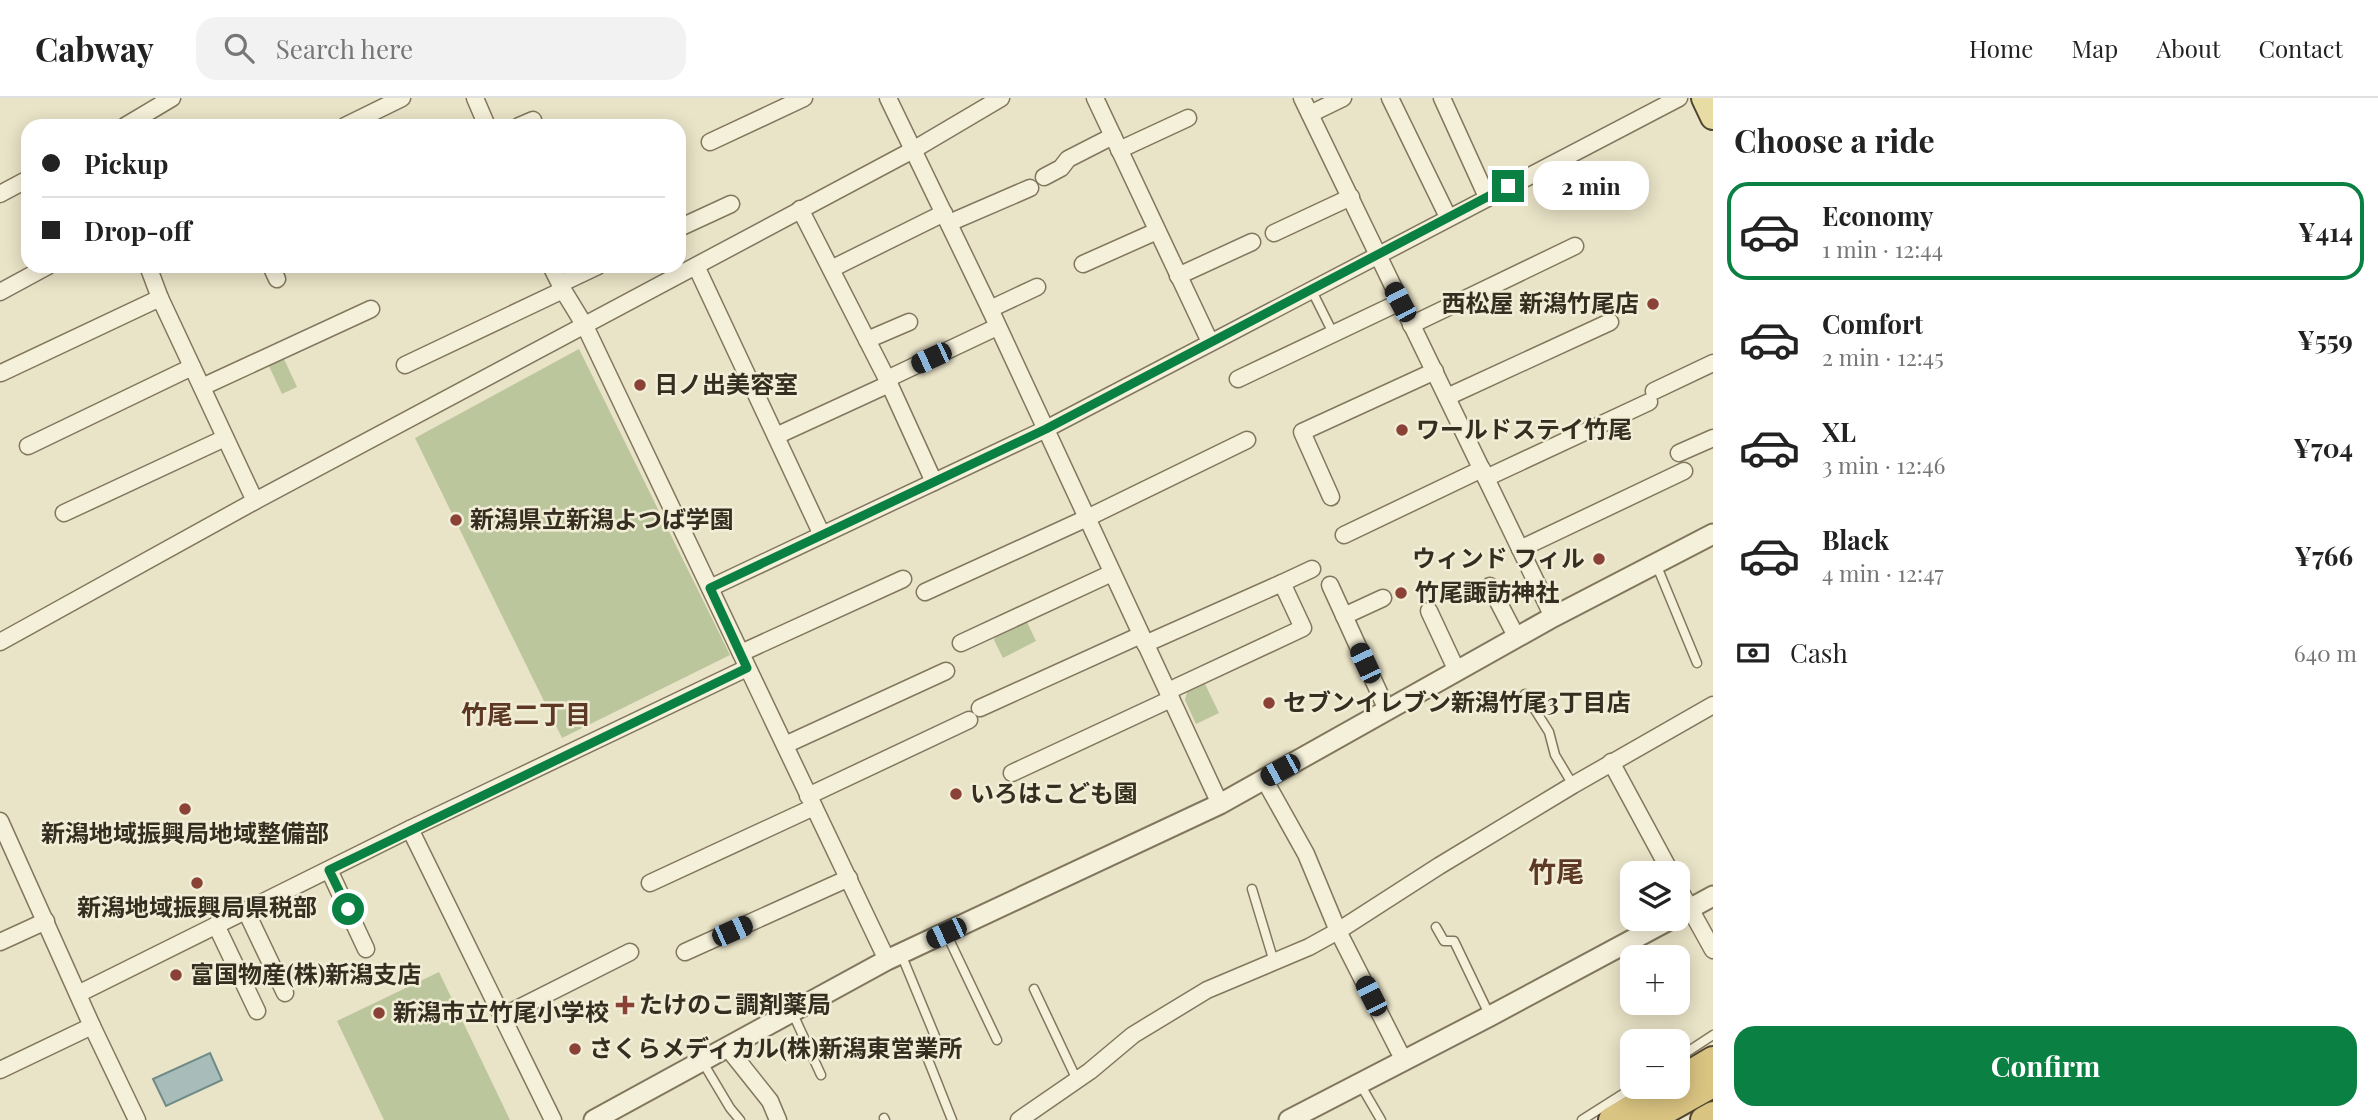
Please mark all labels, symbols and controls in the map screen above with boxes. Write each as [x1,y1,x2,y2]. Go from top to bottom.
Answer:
search box [196,17,686,80]
text: Cabway [35,26,154,70]
icon: search [220,29,258,67]
text: Search here [276,31,413,66]
text: Home [1969,32,2033,64]
text: Map [2071,32,2118,64]
text: About [2156,32,2220,64]
text: Contact [2258,32,2343,64]
text: Choose a ride [1734,118,1935,161]
text: Pickup [84,146,168,181]
callout: 2 min [1532,162,1648,210]
route end [1492,170,1524,202]
text: 2 min [1561,170,1621,201]
text: Economy [1822,198,1933,233]
icon: car [1738,200,1801,263]
text: Drop-off [84,213,191,248]
text: ¥414 [2298,214,2353,249]
text: 1 min · 12:44 [1822,233,1943,264]
car [1381,279,1420,325]
place label: 西松屋 新潟竹尾店 [1441,286,1639,318]
marker: 西松屋 新潟竹尾店 [1645,296,1661,312]
text: Comfort [1822,306,1923,341]
icon: car [1738,308,1801,371]
text: ¥559 [2297,322,2353,357]
car [908,340,955,376]
text: 2 min · 12:45 [1822,341,1944,372]
place label: 日ノ出美容室 [654,367,798,399]
marker: 日ノ出美容室 [632,377,648,393]
place label: ワールドステイ竹尾 [1416,412,1632,444]
text: XL [1822,414,1856,449]
icon: car [1738,416,1801,479]
marker: ワールドステイ竹尾 [1394,422,1410,438]
text: ¥704 [2293,430,2353,465]
text: 3 min · 12:46 [1822,449,1945,480]
place label: 新潟県立新潟よつば学園 [470,502,734,534]
marker: 新潟県立新潟よつば学園 [448,512,464,528]
text: Black [1822,522,1889,557]
icon: car [1738,524,1801,587]
text: ¥766 [2294,538,2353,573]
place label: ウィンド フィル [1412,541,1585,573]
marker: ウィンド フィル [1591,551,1607,567]
text: 4 min · 12:47 [1822,557,1944,588]
place label: 竹尾諏訪神社 [1415,575,1559,607]
marker: 竹尾諏訪神社 [1393,585,1409,601]
icon: cash [1734,634,1772,672]
text: Cash [1790,635,1848,670]
text: 640 m [2294,637,2357,668]
car [1347,640,1384,686]
place label: セブンイレブン新潟竹尾3丁目店 [1283,685,1631,717]
marker: セブンイレブン新潟竹尾3丁目店 [1261,695,1277,711]
district label: 竹尾二丁目 [461,696,591,731]
car [1257,751,1304,789]
place label: いろはこども園 [970,776,1138,808]
marker: いろはこども園 [948,786,964,802]
marker: 新潟地域振興局地域整備部 [177,801,193,817]
place label: 新潟地域振興局地域整備部 [41,816,329,848]
district label: 竹尾 [1528,852,1584,889]
map controls [1620,861,1690,1099]
button: layers [1620,861,1690,931]
marker: 新潟地域振興局県税部 [189,875,205,891]
place label: 新潟地域振興局県税部 [77,890,317,922]
route start [332,893,364,925]
car [709,913,756,949]
car [923,915,970,951]
button: + [1620,945,1690,1015]
place label: 富国物産(株)新潟支店 [190,957,421,989]
marker: 富国物産(株)新潟支店 [168,967,184,983]
car [1353,973,1390,1019]
place label: たけのこ調剤薬局 [639,987,831,1019]
place label: 新潟市立竹尾小学校 [393,995,609,1027]
marker: たけのこ調剤薬局 [617,997,633,1013]
marker: 新潟市立竹尾小学校 [371,1005,387,1021]
button: Confirm [1734,1026,2357,1106]
button: − [1620,1029,1690,1099]
place label: さくらメディカル(株)新潟東営業所 [589,1031,963,1063]
marker: さくらメディカル(株)新潟東営業所 [567,1041,583,1057]

